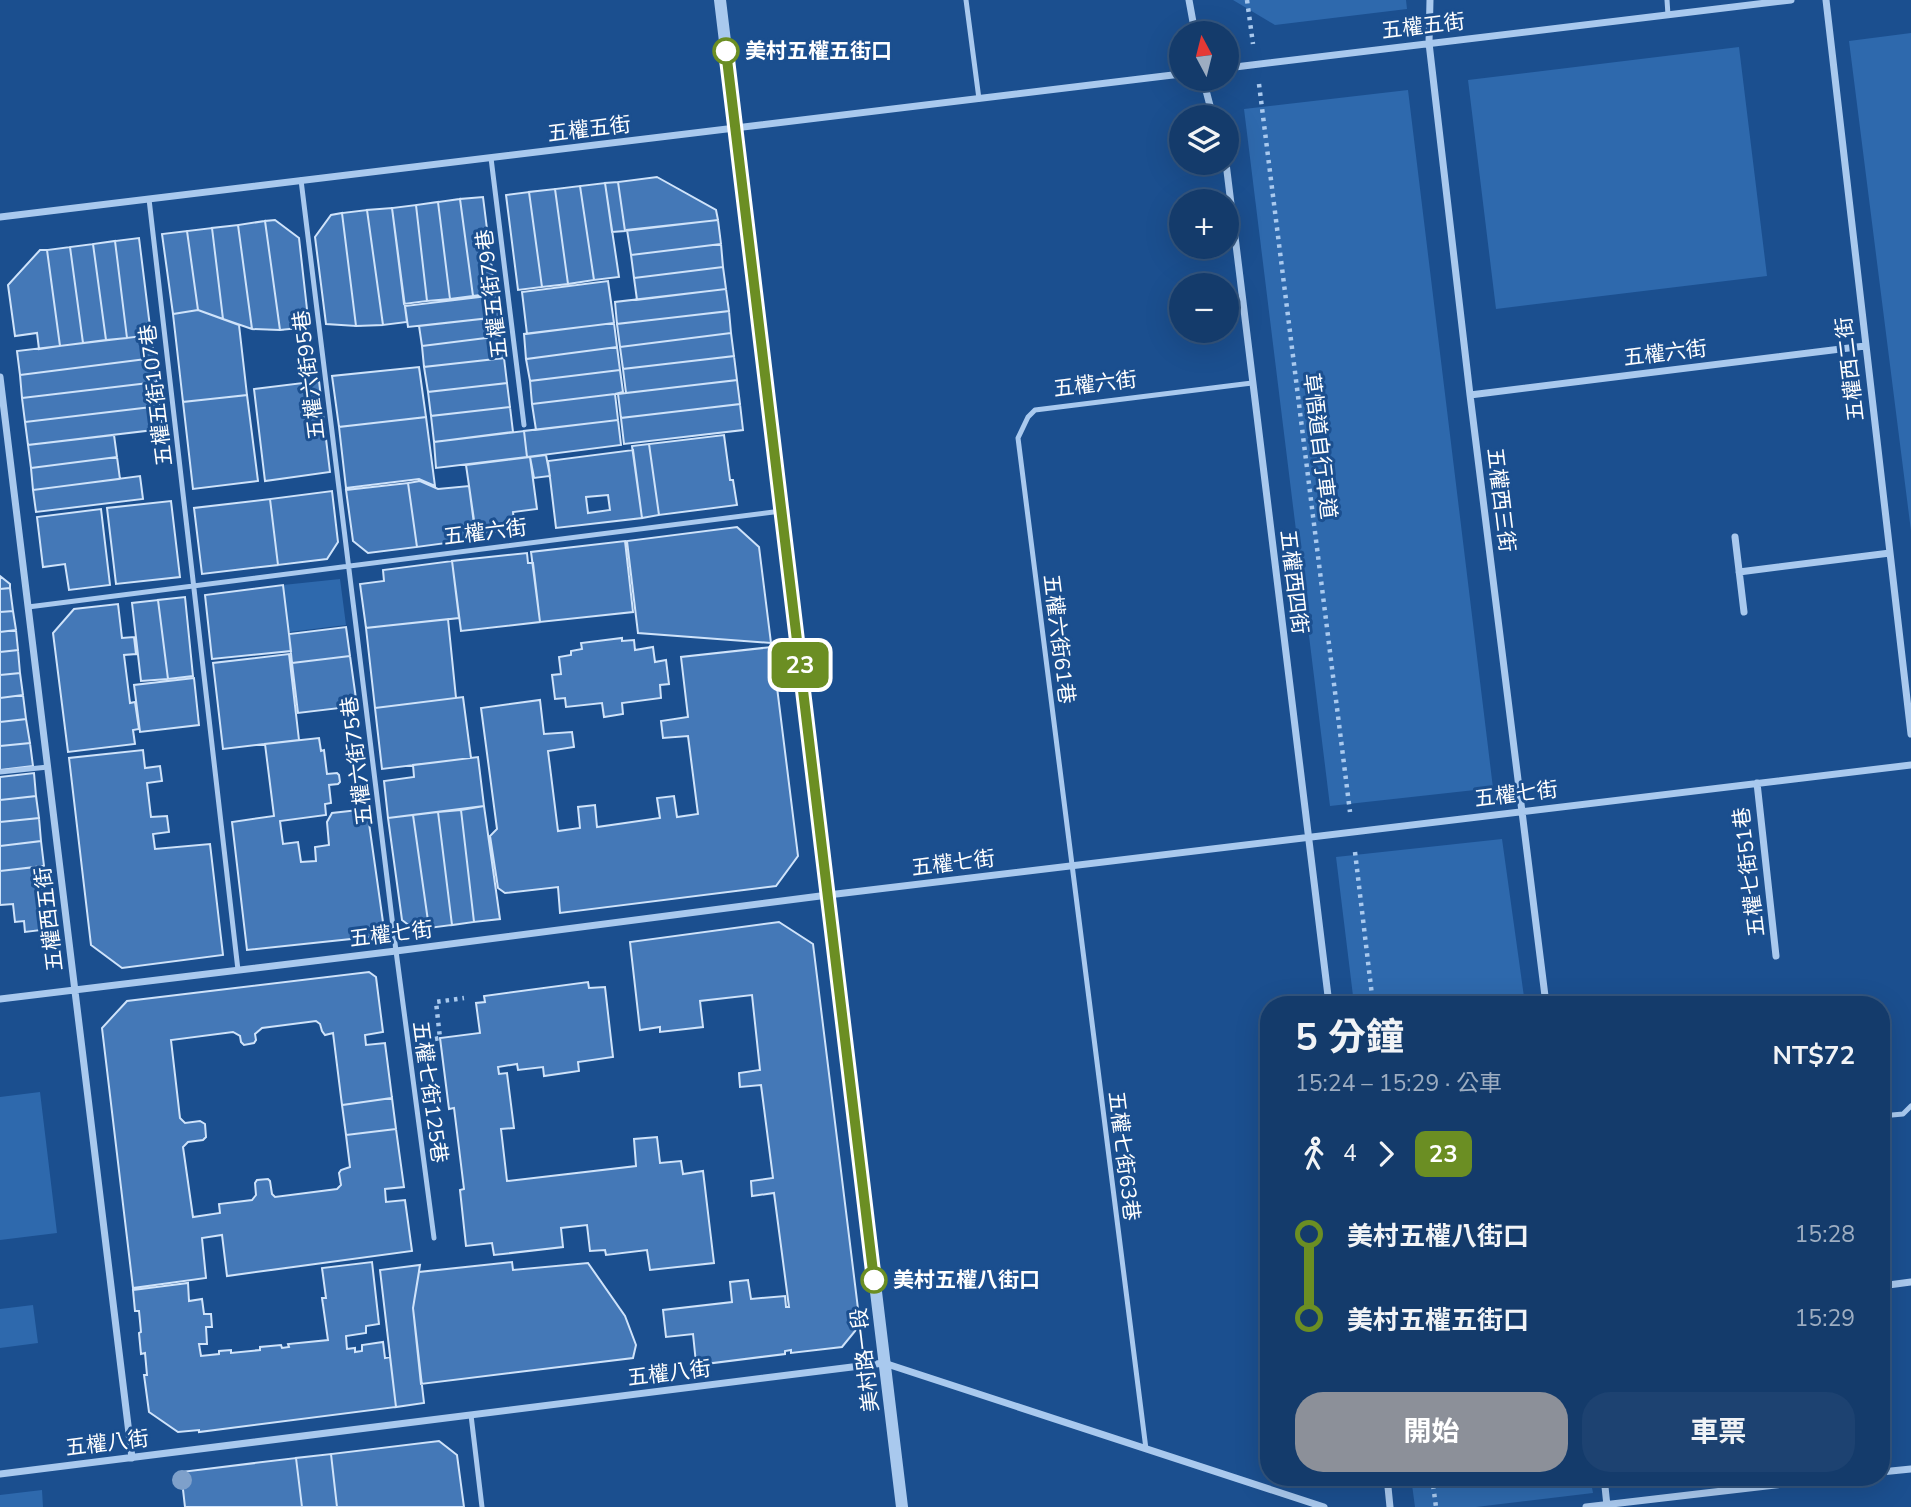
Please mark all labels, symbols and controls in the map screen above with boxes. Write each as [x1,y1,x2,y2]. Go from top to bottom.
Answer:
street label: 五權五街 [1380,7,1466,45]
north arrow [1169,21,1239,91]
map controls [1169,21,1239,343]
place label: 美村五權五街口 [745,37,892,65]
marker: 美村五權五街口 [713,38,739,64]
button: layers [1169,105,1239,175]
street label: 五權五街 [546,110,632,148]
button: + [1169,189,1239,259]
street label: 五權五街79巷 [470,228,514,360]
button: − [1169,273,1239,343]
street label: 五權六街95巷 [287,309,331,441]
street label: 五權西二街 [1830,315,1870,423]
street label: 五權五街107巷 [133,322,179,468]
street label: 五權六街 [1622,334,1708,372]
street label: 五權六街 [1052,365,1138,403]
street label: 草悟道自行車道 [1297,371,1343,521]
street label: 五權西三街 [1481,446,1521,554]
street label: 五權六街 [442,513,528,551]
street label: 五權西四街 [1274,528,1314,636]
street label: 五權六街61巷 [1037,573,1081,705]
line badge: 23 [768,642,832,688]
text: 23 [786,649,814,681]
street label: 五權六街75巷 [335,695,379,827]
street label: 五權七街 [1473,775,1559,813]
street label: 五權七街51巷 [1727,806,1771,938]
street label: 五權七街 [910,844,996,882]
street label: 五權西五街 [29,865,69,973]
street label: 五權七街 [348,915,434,953]
text: 5 分鐘 [1295,1012,1404,1063]
street label: 五權七街125巷 [406,1019,454,1165]
text: NT$72 [1773,1038,1855,1073]
text: 15:24 – 15:29 · 公車 [1295,1068,1502,1099]
street label: 五權七街63巷 [1102,1090,1146,1222]
icon: walk [1295,1135,1333,1173]
icon: forward [1367,1135,1405,1173]
text: 4 [1343,1138,1357,1169]
text: 23 [1429,1138,1458,1170]
text: 美村五權八街口 [1347,1219,1529,1254]
text: 15:28 [1795,1219,1855,1250]
place label: 美村五權八街口 [893,1266,1040,1294]
marker: 美村五權八街口 [861,1267,887,1293]
text: 美村五權五街口 [1347,1303,1529,1338]
text: 15:29 [1795,1303,1855,1334]
street label: 美村路一段 [845,1306,885,1414]
street label: 五權八街 [626,1354,712,1392]
button: 開始 [1295,1392,1568,1472]
button: 車票 [1582,1392,1855,1472]
street label: 五權八街 [64,1424,150,1462]

